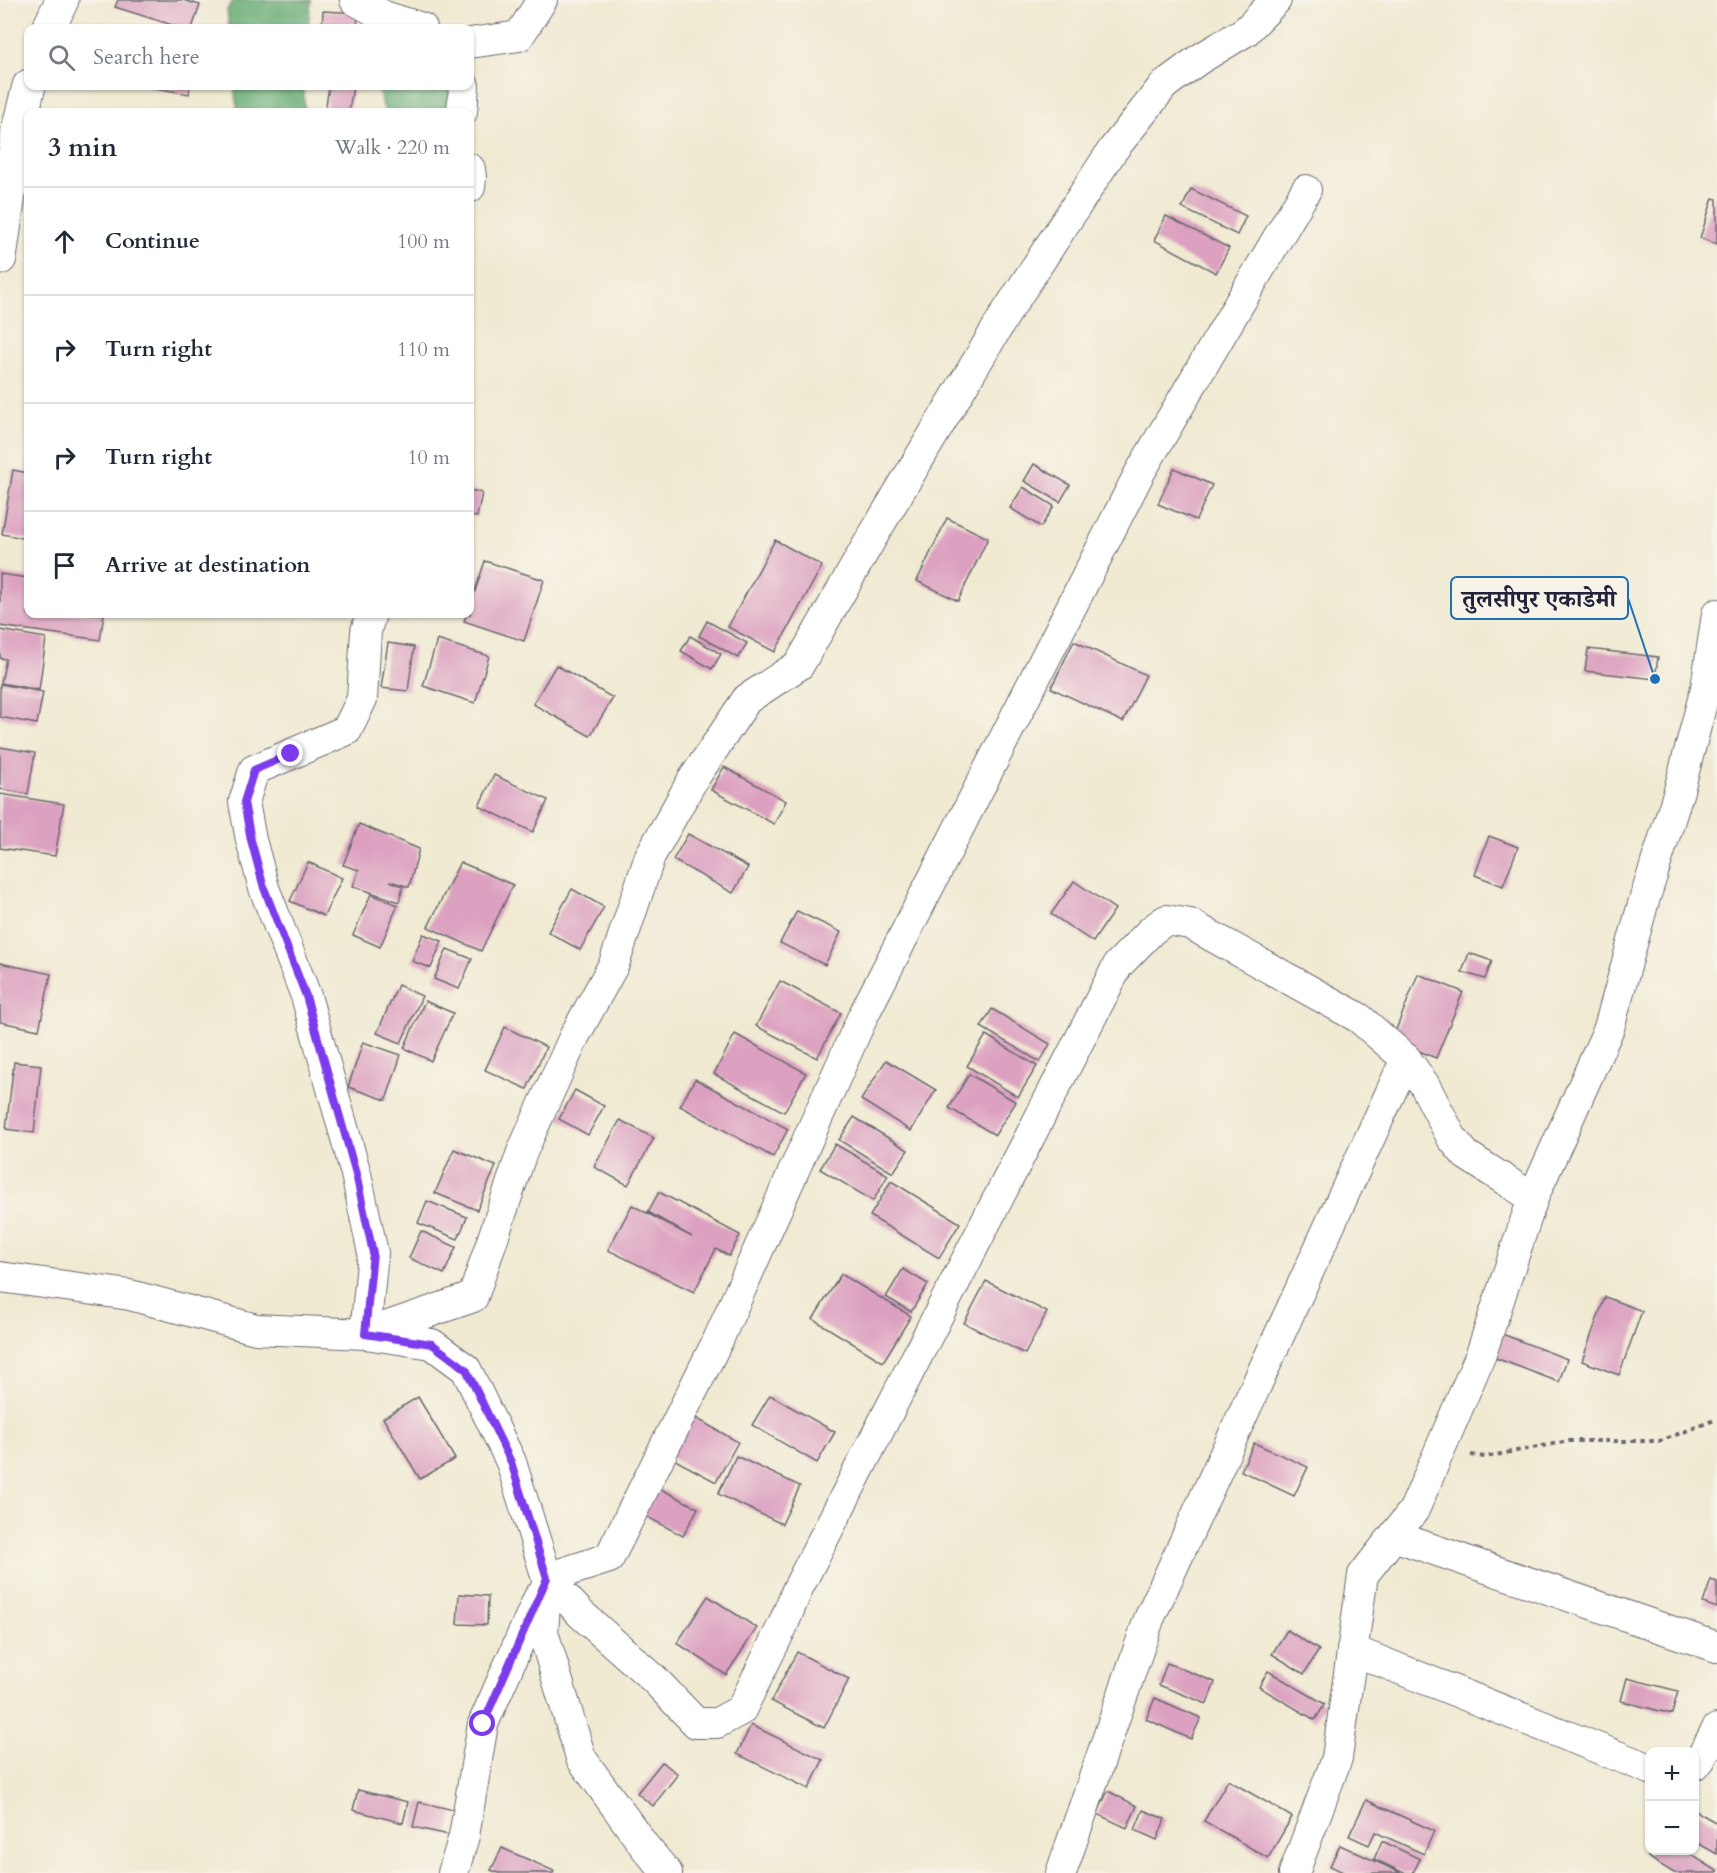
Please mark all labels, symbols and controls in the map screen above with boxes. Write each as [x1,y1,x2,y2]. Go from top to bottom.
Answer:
search box [24,24,474,90]
icon: search [45,41,78,74]
text: Search here [93,42,200,72]
text: 3 min [48,130,117,165]
text: Walk · 220 m [335,134,450,161]
icon: ahead [48,225,81,258]
text: Continue [105,226,200,256]
text: 100 m [397,228,450,255]
icon: right [48,333,81,366]
text: Turn right [105,334,212,364]
text: 110 m [397,336,450,363]
icon: right [48,441,81,474]
text: Turn right [105,442,212,472]
text: 10 m [407,444,450,471]
icon: arrive [48,549,81,582]
text: Arrive at destination [105,550,310,580]
callout: तुलसीपुर एकाडेमी [1451,577,1628,619]
text: तुलसीपुर एकाडेमी [1460,583,1618,616]
route end [277,740,303,766]
route start [469,1710,495,1736]
map controls [1645,1747,1699,1855]
button: + [1645,1747,1699,1801]
button: − [1645,1801,1699,1855]

